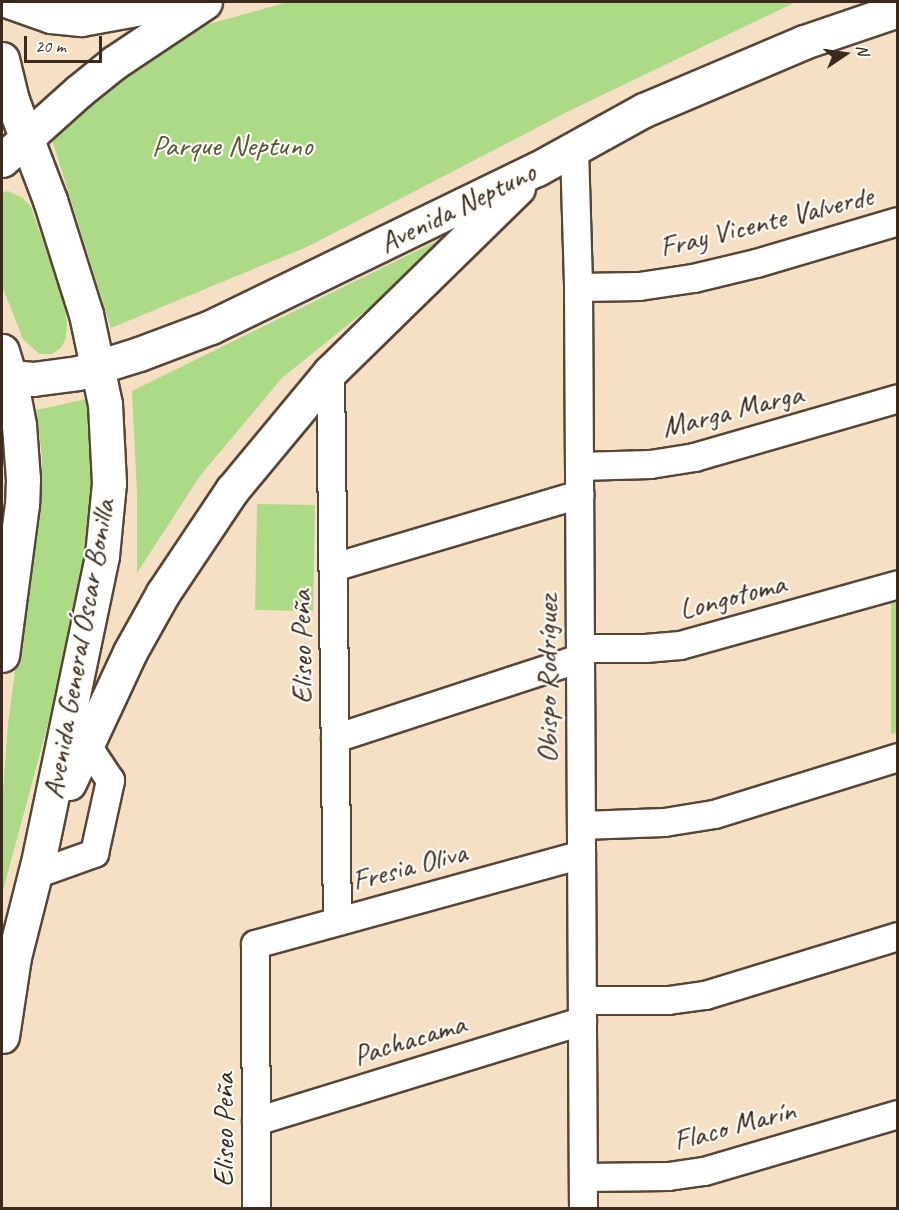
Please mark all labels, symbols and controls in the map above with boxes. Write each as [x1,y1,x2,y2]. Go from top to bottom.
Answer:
scale bar [27,24,105,62]
north arrow [815,24,875,84]
text: 20 m [35,35,66,57]
text: N [852,43,873,57]
park label: Parque Neptuno [152,127,312,163]
street label: Avenida Neptuno [373,154,541,260]
street label: Fray Vicente Valverde [655,177,877,265]
street label: Marga Marga [658,375,806,445]
street label: Avenida General Óscar Bonilla [34,497,122,801]
street label: Longotoma [675,565,789,627]
street label: Eliseo Peña [282,590,320,704]
street label: Obispo Rodríguez [529,595,565,763]
street label: Fresia Oliva [348,833,470,899]
street label: Pachacama [348,1005,470,1073]
street label: Eliseo Peña [205,1073,241,1187]
street label: Flaco Marín [669,1091,799,1159]

